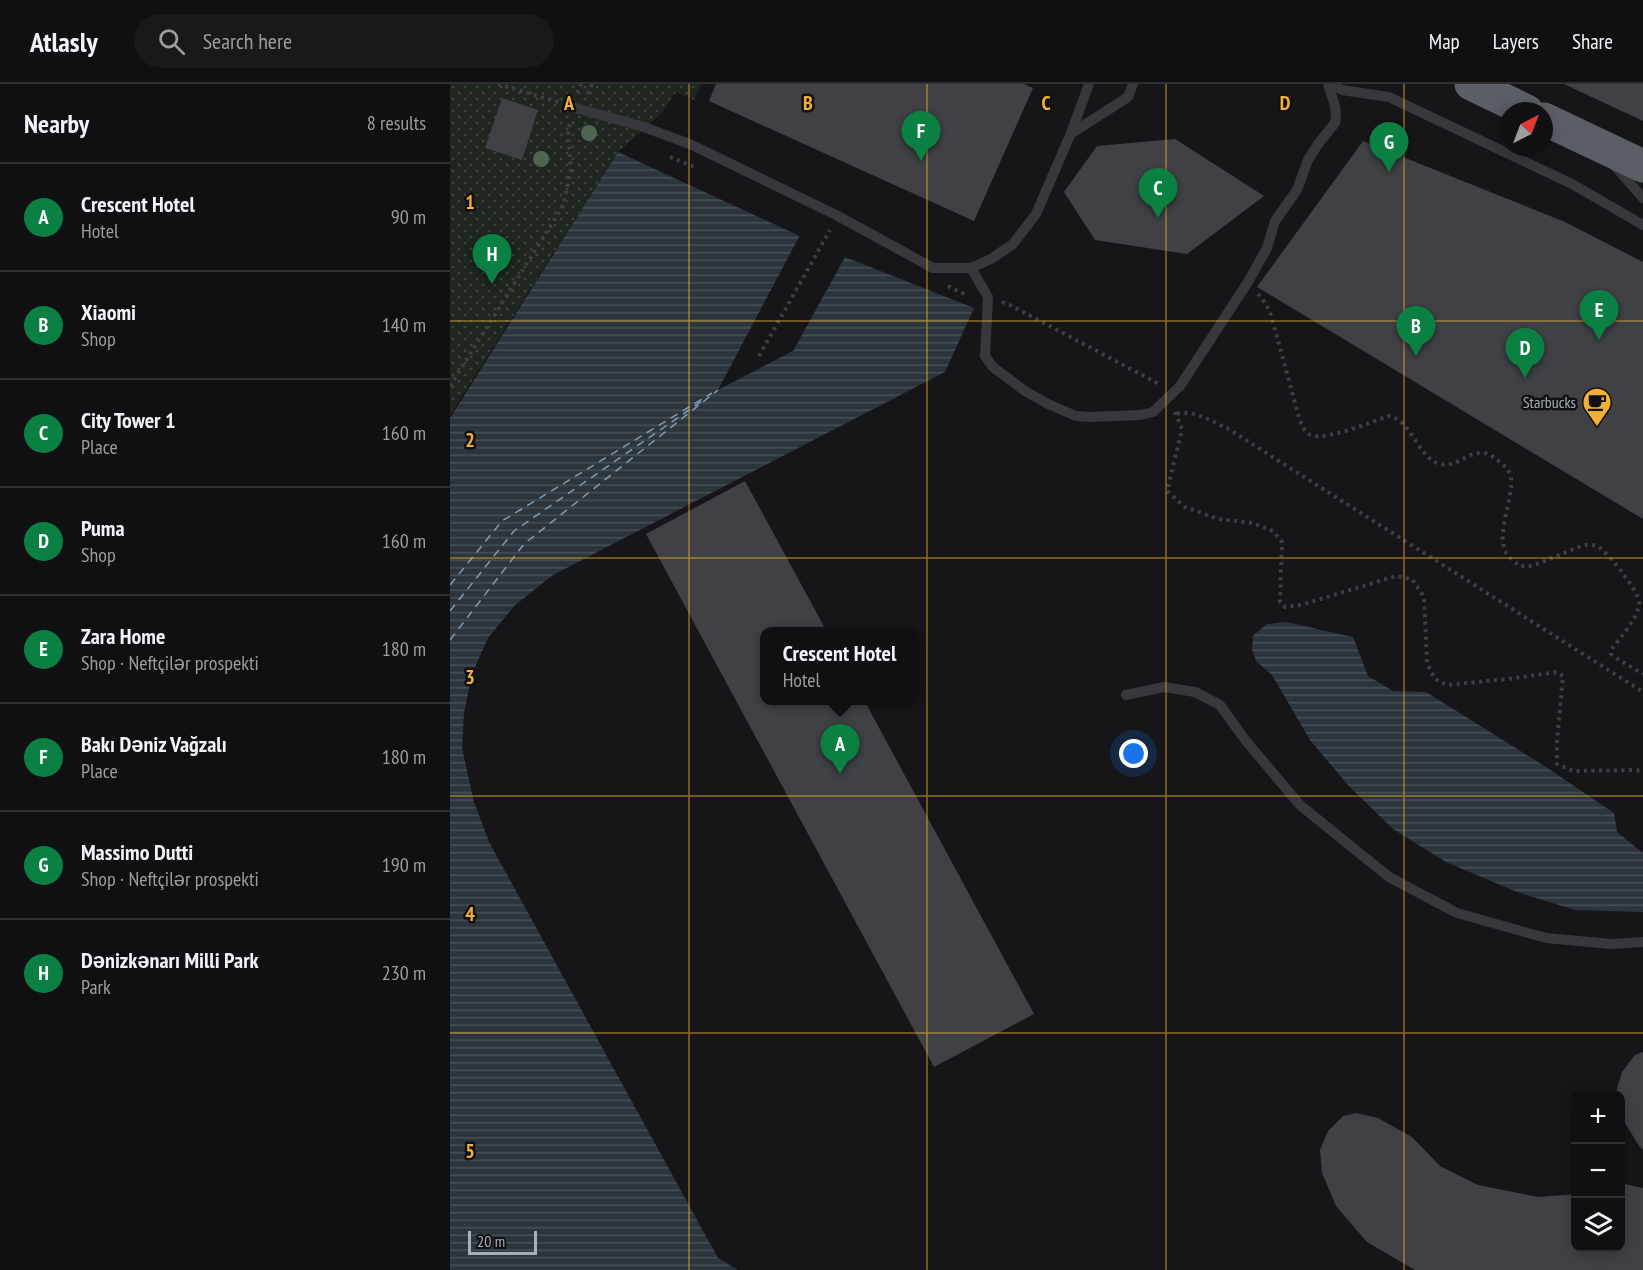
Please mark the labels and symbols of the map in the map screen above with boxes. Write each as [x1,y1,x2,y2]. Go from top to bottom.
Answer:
text: A [563,90,575,116]
text: B [803,90,813,116]
text: C [1041,90,1051,116]
text: D [1280,90,1291,116]
north arrow [1499,102,1553,156]
pin: F [902,112,940,161]
pin: G [1370,122,1408,172]
pin: C [1138,168,1178,218]
text: 1 [465,189,475,215]
pin: H [472,234,512,284]
pin: E [1580,290,1618,340]
pin: B [1396,306,1436,356]
pin: D [1506,328,1544,378]
cafe icon: Starbucks [1581,386,1613,428]
place label: Starbucks [1523,392,1576,412]
text: 2 [465,427,475,453]
text: 3 [465,664,475,690]
pin: A [820,724,860,774]
your location [1119,739,1148,768]
text: 4 [465,901,475,927]
text: 5 [465,1138,475,1164]
scale bar [468,1228,537,1256]

